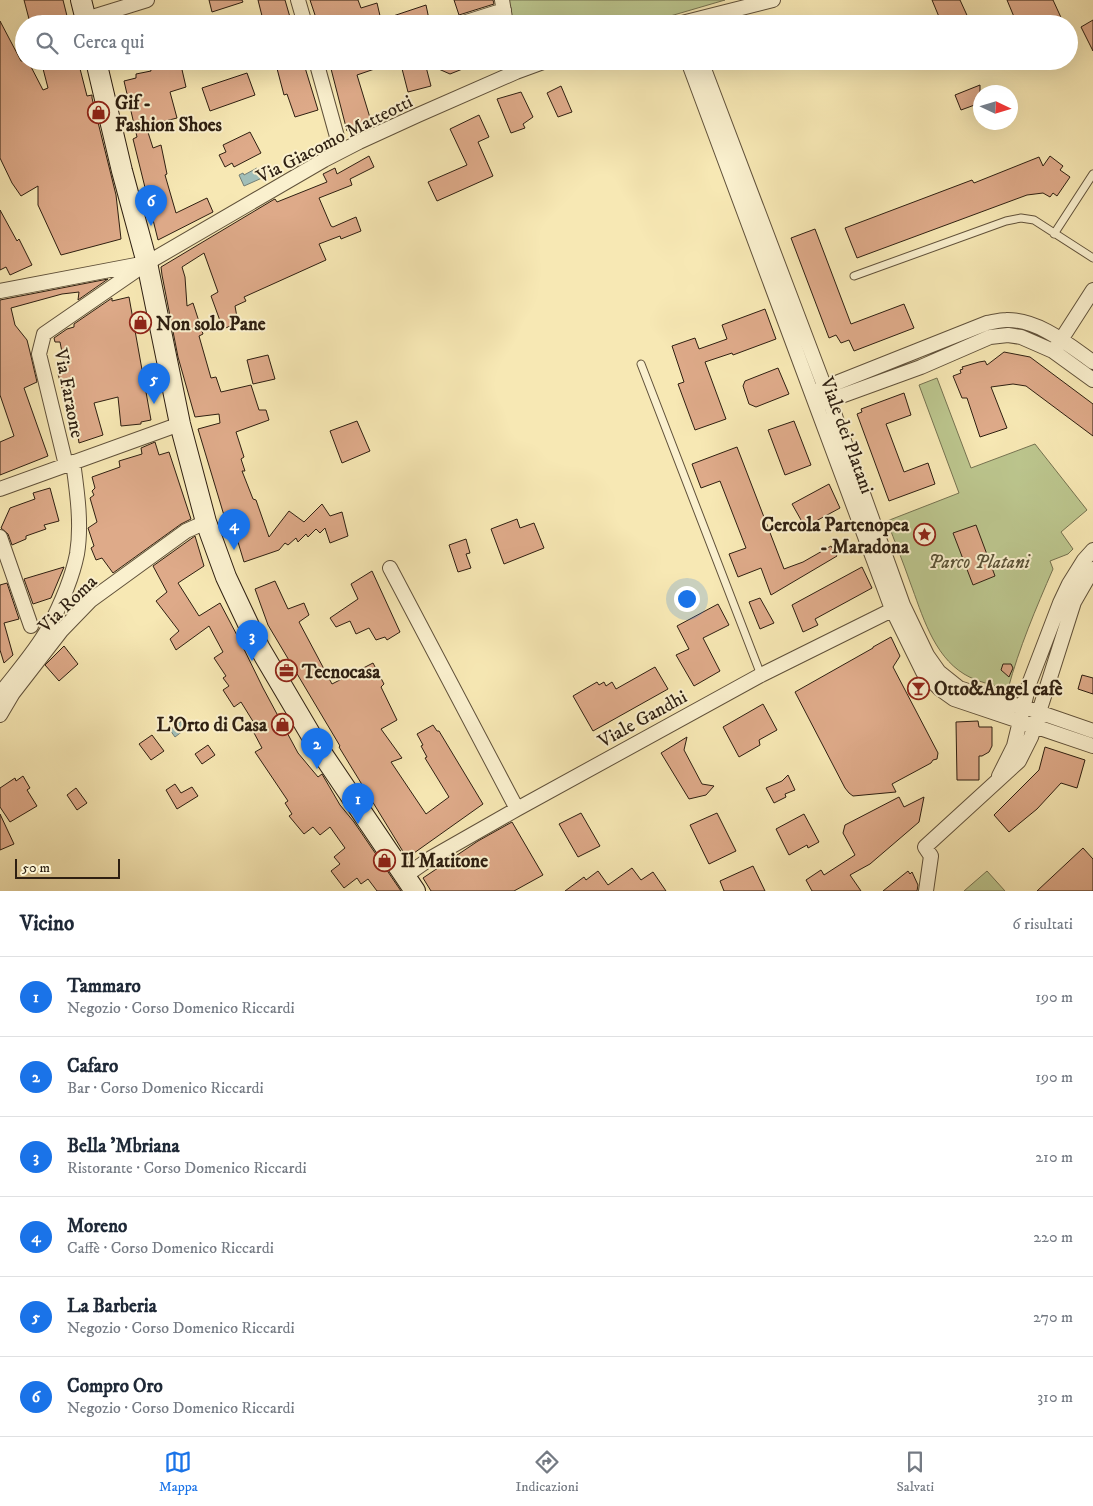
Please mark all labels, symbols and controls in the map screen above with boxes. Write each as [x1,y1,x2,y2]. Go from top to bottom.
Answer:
search box [15,15,1078,70]
icon: search [33,29,61,57]
text: Cerca qui [73,31,144,54]
north arrow [973,85,1018,130]
street label: Via Giacomo Matteotti [252,90,417,189]
place label: Gif - Fashion Shoes [115,92,223,137]
shop icon: Gif - Fashion Shoes [87,101,111,125]
pin: 6 [135,185,167,226]
shop icon: Non solo Pane [128,311,152,335]
place label: Non solo Pane [156,313,266,336]
street label: Via Faraone [48,346,88,440]
pin: 5 [138,363,170,404]
street label: Viale dei Platani [814,373,878,497]
pin: 4 [218,509,250,550]
place label: Cercola Partenopea - Maradona [762,514,910,559]
place icon: Cercola Partenopea - Maradona [913,523,937,547]
park label: Parco Platani [928,551,1031,574]
street label: Via Roma [33,570,102,638]
your location [674,586,700,612]
pin: 3 [236,620,268,661]
office icon: Tecnocasa [274,659,298,683]
place label: Tecnocasa [301,661,381,684]
bar icon: Otto&Angel cafè [906,676,930,700]
place label: Otto&Angel cafè [934,678,1063,701]
street label: Viale Gandhi [593,685,691,754]
shop icon: L'Orto di Casa [271,712,295,736]
place label: L'Orto di Casa [156,714,268,737]
pin: 2 [301,728,333,769]
pin: 1 [342,783,374,824]
shop icon: Il Matitone [373,848,397,872]
place label: Il Matitone [401,850,488,873]
scale bar [15,856,120,879]
text: 50 m [22,859,50,877]
text: Vicino [20,911,74,937]
text: 6 risultati [1012,914,1073,934]
text: Tammaro [67,975,141,998]
text: 1 [33,987,39,1007]
text: 190 m [1035,987,1073,1007]
text: Negozio · Corso Domenico Riccardi [67,998,295,1018]
text: Cafaro [67,1055,118,1078]
text: 2 [32,1067,40,1087]
text: 190 m [1035,1067,1073,1087]
text: Bar · Corso Domenico Riccardi [67,1078,264,1098]
text: Bella 'Mbriana [67,1135,180,1158]
text: 3 [33,1147,39,1167]
text: 210 m [1035,1147,1073,1167]
text: Ristorante · Corso Domenico Riccardi [67,1158,307,1178]
text: Moreno [67,1215,127,1238]
text: 4 [31,1227,41,1247]
text: 220 m [1033,1227,1073,1247]
text: Caffè · Corso Domenico Riccardi [67,1238,274,1258]
text: La Barberia [67,1295,157,1318]
text: 5 [32,1307,40,1327]
text: 270 m [1033,1307,1073,1327]
text: Negozio · Corso Domenico Riccardi [67,1318,295,1338]
text: Compro Oro [67,1375,163,1398]
text: 6 [32,1387,40,1407]
text: 310 m [1037,1387,1073,1407]
text: Negozio · Corso Domenico Riccardi [67,1398,295,1418]
tab: Mappa [159,1448,198,1496]
tab: Indicazioni [516,1448,579,1496]
tab: Salvati [896,1448,934,1496]

